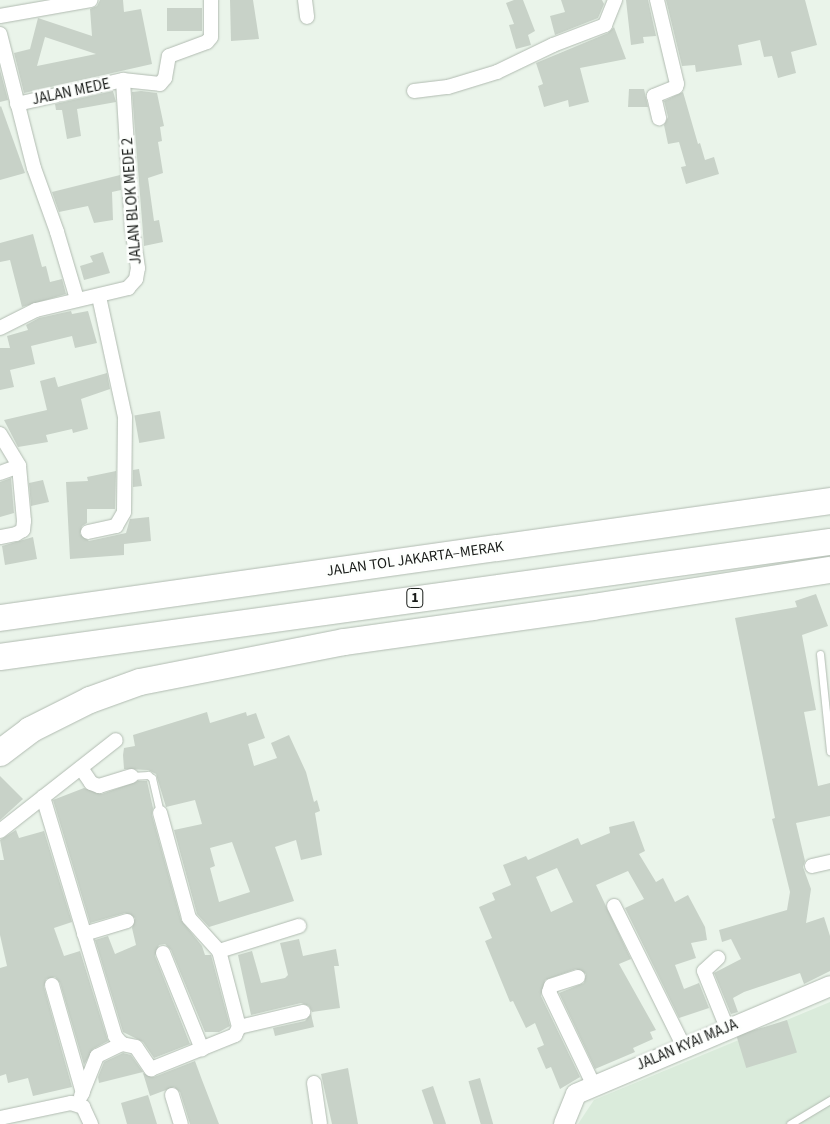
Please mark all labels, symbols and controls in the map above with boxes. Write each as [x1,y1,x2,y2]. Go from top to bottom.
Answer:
street label: JALAN MEDE [30,75,112,109]
street label: JALAN BLOK MEDE 2 [119,137,145,265]
street label: JALAN TOL JAKARTA–MERAK [325,538,505,580]
road number: 1 [406,586,424,610]
street label: JALAN KYAI MAJA [634,1016,740,1074]

